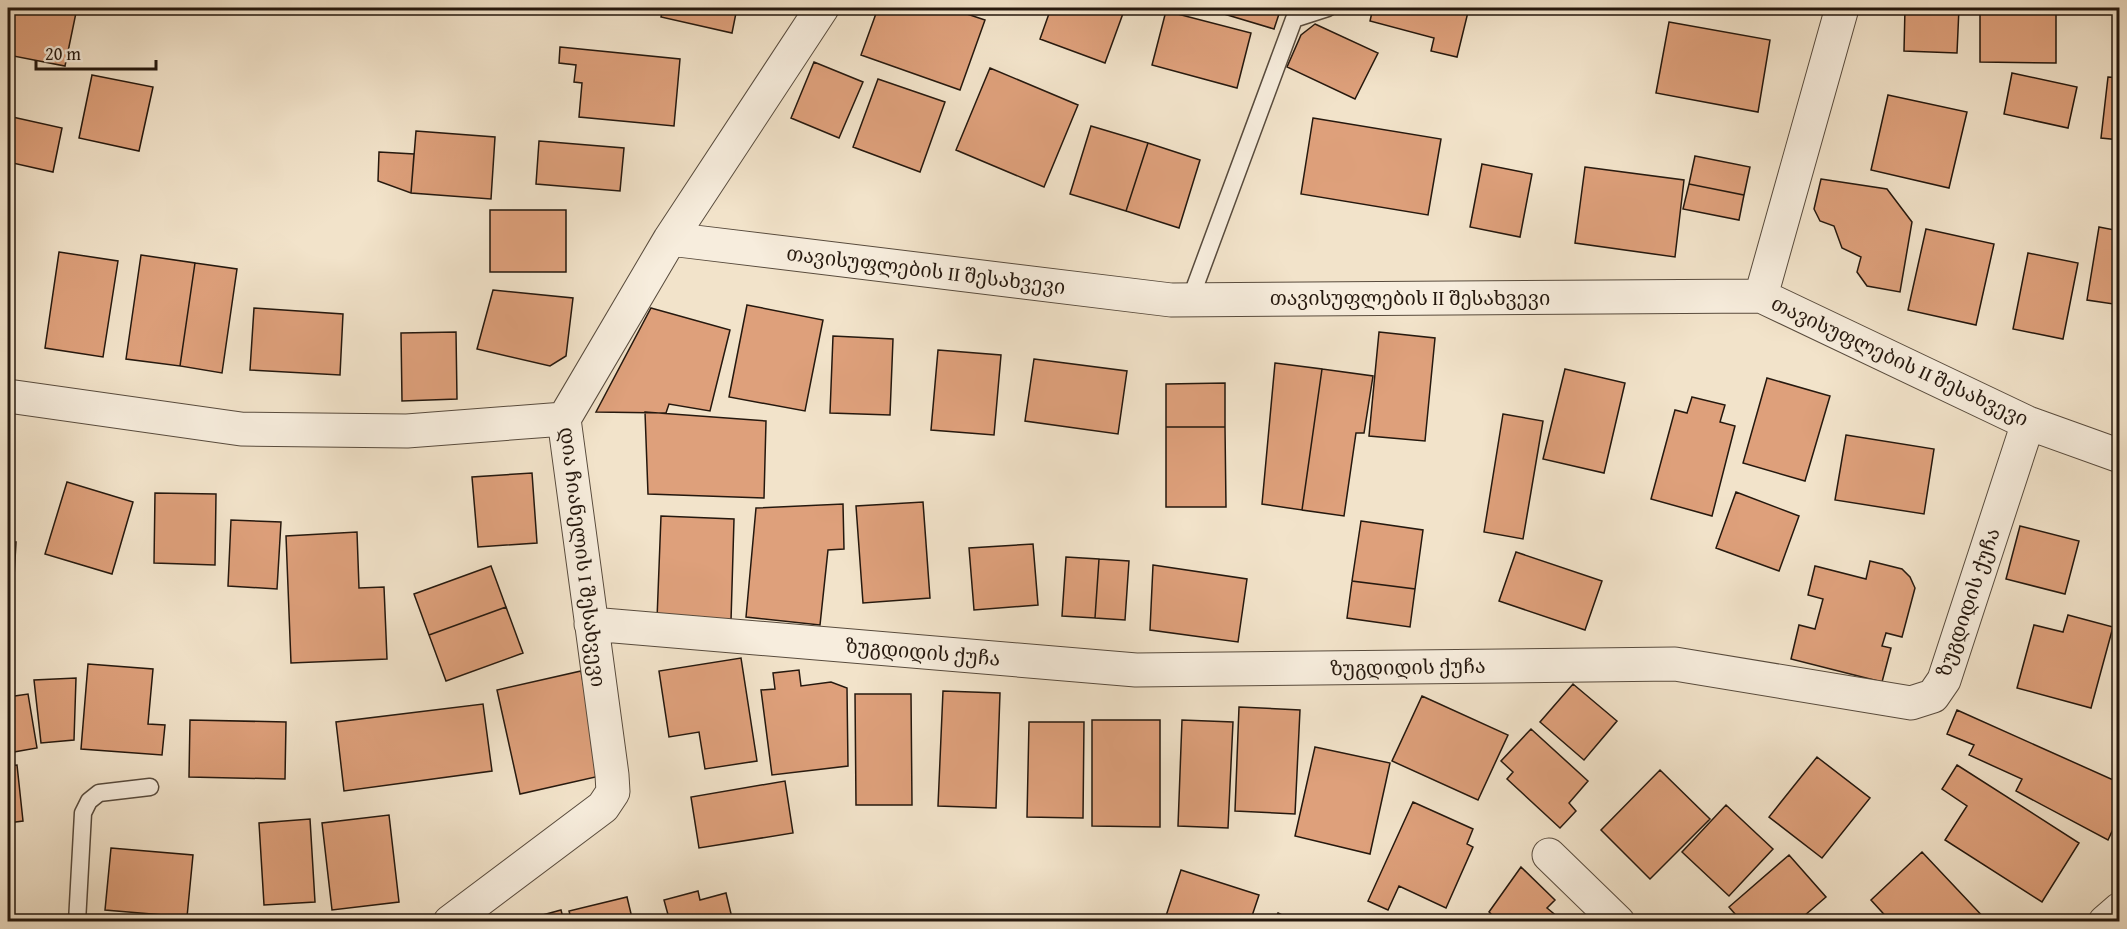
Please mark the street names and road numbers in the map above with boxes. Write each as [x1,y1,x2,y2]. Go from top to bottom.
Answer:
street label: თავისუფლების II შესახვევი [785,238,1067,301]
street label: თავისუფლების II შესახვევი [1270,283,1550,312]
street label: თავისუფლების II შესახვევი [1767,288,2034,433]
street label: დია ჩიანელის I შესახვევი [553,425,614,689]
street label: ზუგდიდის ქუჩა [1929,524,2006,680]
street label: ზუგდიდის ქუჩა [844,630,1002,673]
street label: ზუგდიდის ქუჩა [1330,651,1486,682]

